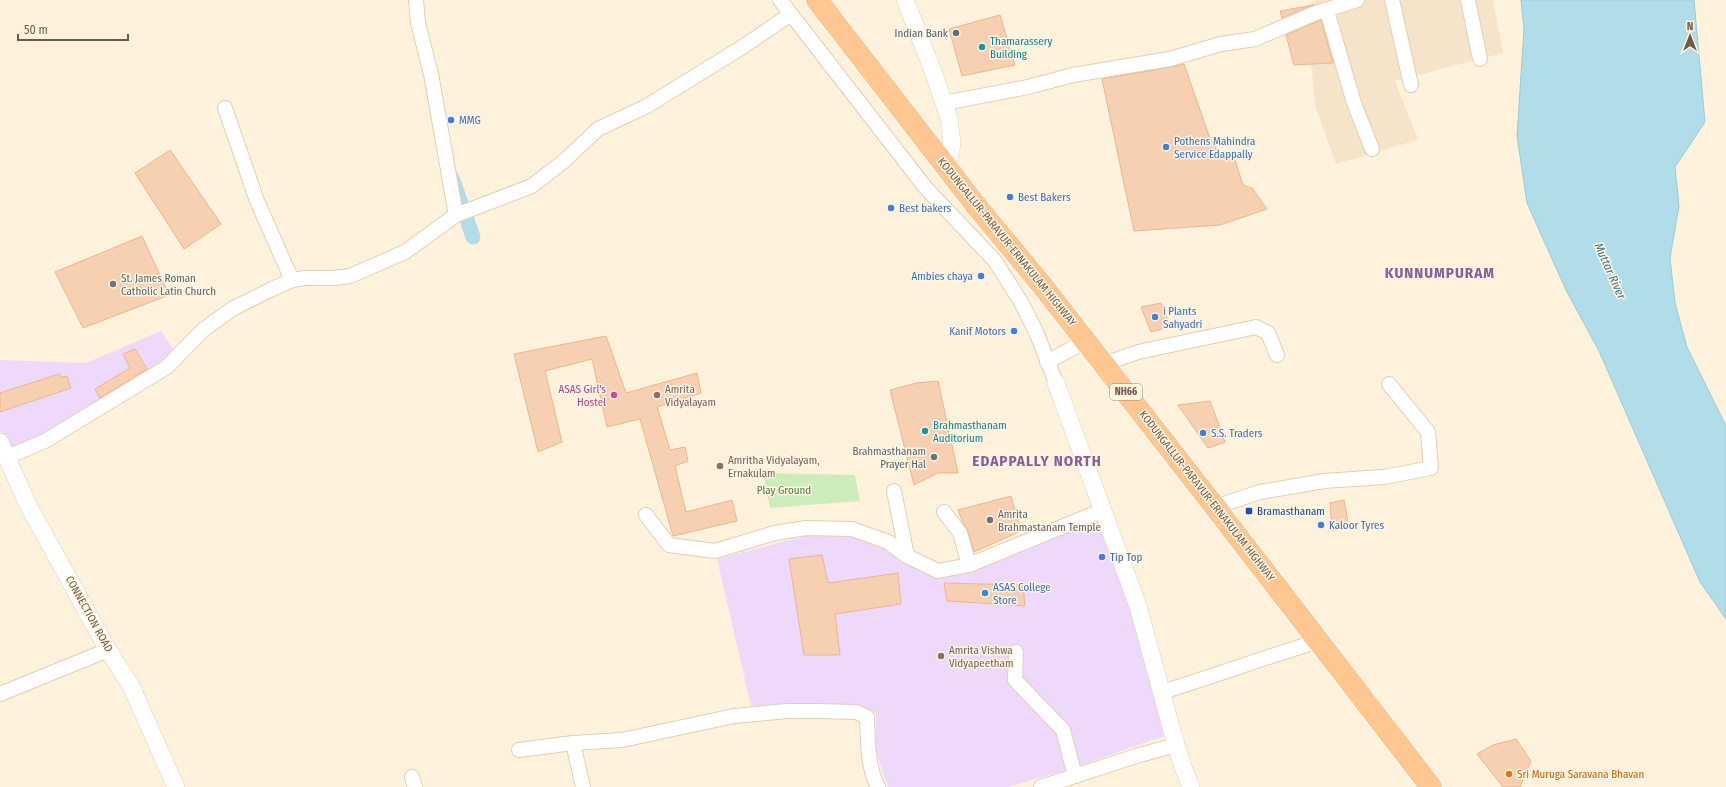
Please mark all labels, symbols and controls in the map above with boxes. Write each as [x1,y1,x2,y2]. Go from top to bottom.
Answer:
scale bar [18,16,128,42]
north arrow [1670,16,1710,56]
text: N [1687,20,1693,33]
text: 50 m [24,23,48,37]
place label: Indian Bank [895,27,949,40]
marker: Indian Bank [951,28,961,38]
place label: Thamarassery Building [990,35,1052,61]
marker: Thamarassery Building [977,42,987,52]
place label: MMG [459,114,481,127]
marker: MMG [446,115,456,125]
place label: Pothens Mahindra Service Edappally [1174,135,1255,161]
marker: Pothens Mahindra Service Edappally [1161,142,1171,152]
street label: KODUNGALLUR-PARAVUR-ERNAKULAM HIGHWAY [935,155,1079,329]
place label: Best Bakers [1018,191,1071,204]
marker: Best Bakers [1005,192,1015,202]
place label: Best bakers [899,202,952,215]
marker: Best bakers [886,203,896,213]
water label: Muttar River [1591,241,1629,302]
district label: KUNNUMPURAM [1385,264,1495,282]
place label: Ambies chaya [912,270,973,283]
marker: Ambies chaya [976,271,986,281]
place label: St. James Roman Catholic Latin Church [121,272,216,298]
marker: St. James Roman Catholic Latin Church [108,279,118,289]
place label: i Plants Sahyadri [1163,305,1202,331]
marker: i Plants Sahyadri [1150,312,1160,322]
place label: Kanif Motors [949,325,1006,338]
marker: Kanif Motors [1009,326,1019,336]
place label: ASAS Girl's Hostel [559,383,606,409]
place label: Amrita Vidyalayam [665,383,716,409]
road number: NH66 [1110,384,1142,400]
marker: ASAS Girl's Hostel [609,390,619,400]
marker: Amrita Vidyalayam [652,390,662,400]
street label: KODUNGALLUR-PARAVUR-ERNAKULAM HIGHWAY [1136,408,1278,584]
place label: Brahmasthanam Auditorium [933,419,1007,445]
marker: Brahmasthanam Auditorium [920,426,930,436]
place label: S.S. Traders [1211,427,1263,440]
marker: S.S. Traders [1198,428,1208,438]
place label: Brahmasthanam Prayer Hal [852,445,926,471]
marker: Brahmasthanam Prayer Hal [929,452,939,462]
district label: EDAPPALLY NORTH [972,452,1102,470]
place label: Amritha Vidyalayam, Ernakulam [728,454,820,480]
marker: Amritha Vidyalayam, Ernakulam [715,461,725,471]
park label: Play Ground [757,484,811,497]
place label: Bramasthanam [1257,505,1325,518]
marker: Bramasthanam [1244,506,1254,516]
place label: Amrita Brahmastanam Temple [998,508,1101,534]
marker: Amrita Brahmastanam Temple [985,515,995,525]
place label: Kaloor Tyres [1329,519,1384,532]
marker: Kaloor Tyres [1316,520,1326,530]
place label: Tip Top [1110,551,1143,564]
marker: Tip Top [1097,552,1107,562]
street label: CONNECTION ROAD [63,574,115,654]
place label: ASAS College Store [993,581,1051,607]
marker: ASAS College Store [980,588,990,598]
place label: Amrita Vishwa Vidyapeetham [949,644,1013,670]
marker: Amrita Vishwa Vidyapeetham [936,651,946,661]
place label: Sri Muruga Saravana Bhavan [1517,768,1644,781]
marker: Sri Muruga Saravana Bhavan [1504,769,1514,779]

